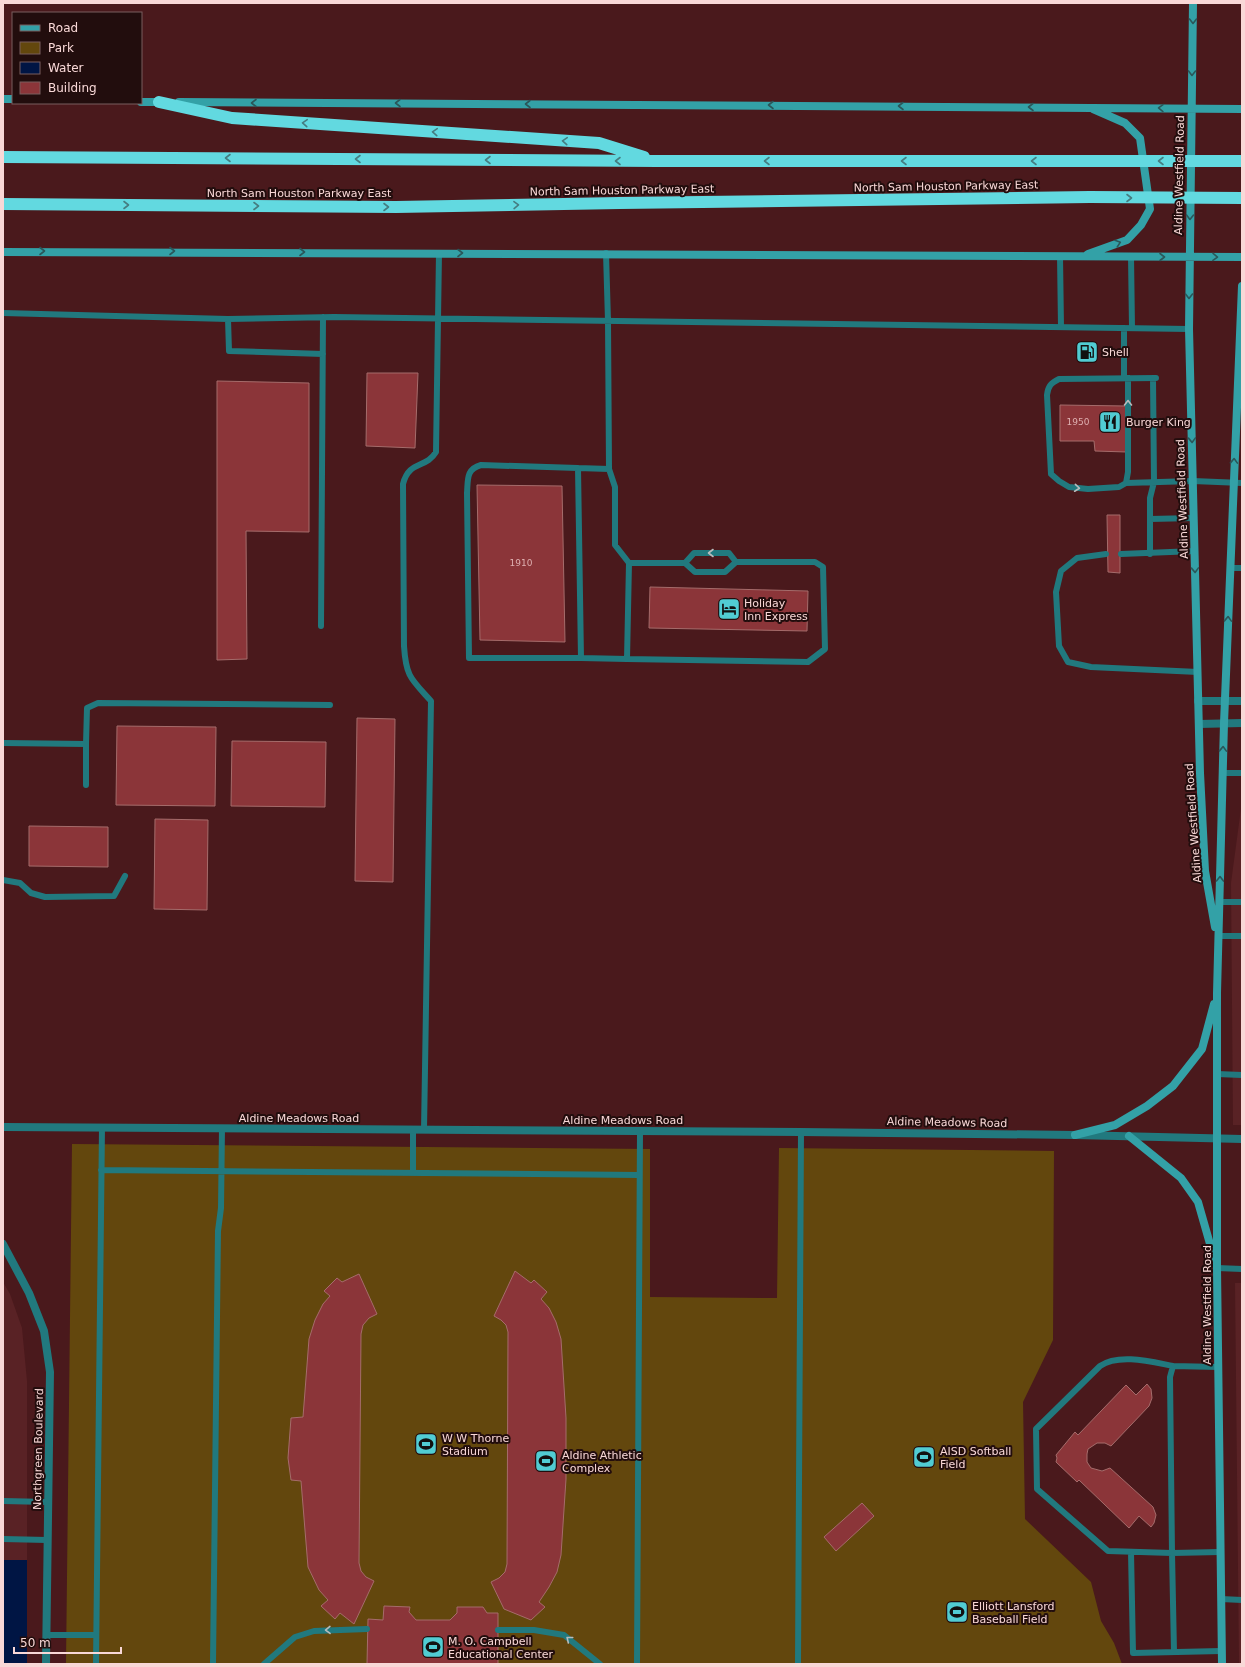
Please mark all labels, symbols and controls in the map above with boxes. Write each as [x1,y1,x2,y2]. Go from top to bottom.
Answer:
legend [12,12,142,104]
one-way arrow [1189,18,1197,24]
text: Road [48,21,78,35]
text: Park [48,41,74,55]
text: Water [48,61,84,75]
one-way arrow [1188,70,1196,76]
text: Building [48,81,97,95]
one-way arrow [251,99,257,107]
one-way arrow [395,99,401,108]
one-way arrow [525,100,531,108]
one-way arrow [768,101,774,109]
one-way arrow [898,102,904,110]
one-way arrow [1028,103,1034,111]
one-way arrow [1158,104,1164,112]
street label: Aldine Westfield Road [1172,115,1187,235]
one-way arrow [302,119,308,127]
one-way arrow [432,127,438,136]
one-way arrow [562,136,568,145]
one-way arrow [225,154,231,162]
one-way arrow [355,155,361,163]
one-way arrow [485,156,491,164]
one-way arrow [615,157,621,165]
one-way arrow [764,157,770,165]
one-way arrow [901,157,907,165]
one-way arrow [1031,157,1037,165]
one-way arrow [1158,157,1164,165]
street label: North Sam Houston Parkway East [854,178,1039,195]
street label: North Sam Houston Parkway East [530,182,715,199]
street label: North Sam Houston Parkway East [207,187,392,200]
one-way arrow [1126,194,1132,202]
one-way arrow [123,201,129,209]
one-way arrow [513,201,519,209]
one-way arrow [253,202,259,210]
one-way arrow [383,203,389,211]
one-way arrow [1186,214,1194,220]
one-way arrow [1114,239,1121,248]
one-way arrow [39,247,45,255]
one-way arrow [169,247,175,255]
one-way arrow [299,248,305,256]
one-way arrow [457,249,463,257]
one-way arrow [1159,253,1165,261]
one-way arrow [1212,253,1218,261]
one-way arrow [1185,293,1193,299]
fuel station icon: Shell [1074,339,1100,365]
place label: Shell [1102,346,1129,359]
one-way arrow [1124,400,1132,406]
restaurant icon: Burger King [1097,409,1123,435]
place label: Burger King [1126,416,1191,429]
house number: 1950 [1067,417,1090,427]
one-way arrow [1187,437,1196,443]
street label: Aldine Westfield Road [1174,439,1191,559]
one-way arrow [1230,458,1239,464]
one-way arrow [1074,483,1080,492]
one-way arrow [708,549,714,557]
house number: 1910 [510,558,533,568]
one-way arrow [1191,567,1199,573]
hotel icon: Holiday Inn Express [716,596,742,622]
place label: Holiday Inn Express [744,597,808,623]
one-way arrow [1224,616,1233,622]
one-way arrow [1219,746,1228,752]
street label: Aldine Westfield Road [1183,763,1204,883]
one-way arrow [1216,876,1224,882]
street label: Aldine Meadows Road [239,1112,359,1125]
street label: Aldine Meadows Road [563,1114,683,1127]
street label: Aldine Meadows Road [887,1115,1007,1130]
street label: Aldine Westfield Road [1201,1245,1214,1365]
street label: Northgreen Boulevard [31,1388,46,1510]
sports icon: W W Thorne Stadium [413,1431,439,1457]
place label: W W Thorne Stadium [442,1432,509,1458]
sports icon: AISD Softball Field [911,1444,937,1470]
place label: AISD Softball Field [940,1445,1011,1471]
sports icon: Aldine Athletic Complex [533,1448,559,1474]
place label: Aldine Athletic Complex [562,1449,642,1475]
sports icon: Elliott Lansford Baseball Field [944,1599,970,1625]
place label: Elliott Lansford Baseball Field [972,1600,1054,1626]
one-way arrow [325,1626,331,1635]
scale bar [14,1629,121,1655]
sports icon: M. O. Campbell Educational Center [420,1634,446,1660]
place label: M. O. Campbell Educational Center [448,1635,554,1661]
text: 50 m [20,1636,51,1650]
one-way arrow [567,1637,574,1644]

